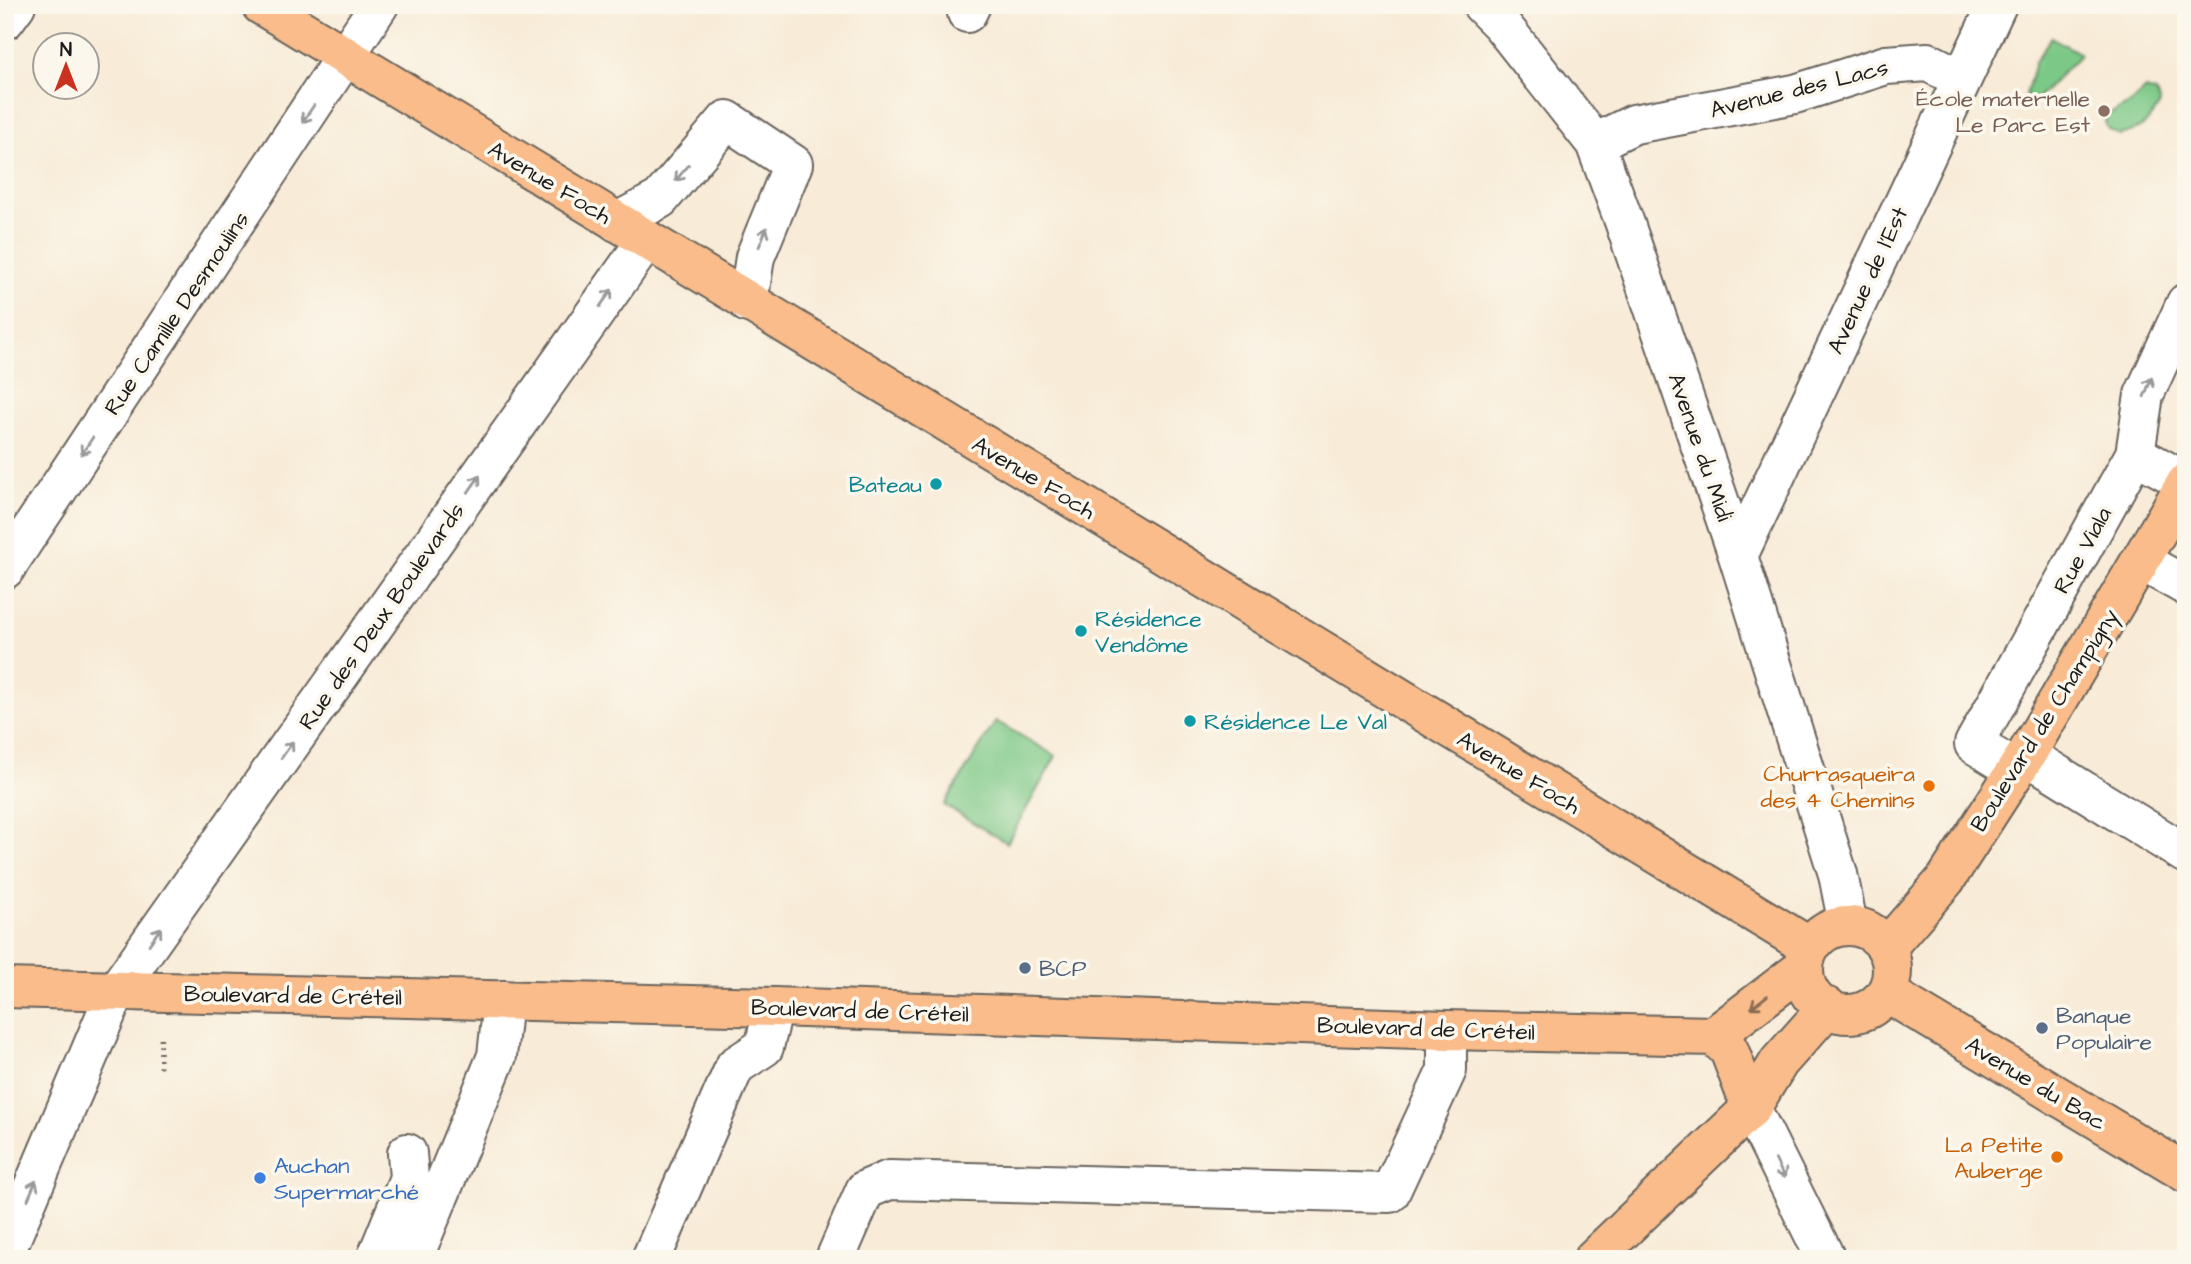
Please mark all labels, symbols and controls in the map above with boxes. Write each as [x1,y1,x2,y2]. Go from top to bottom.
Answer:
north arrow [32,32,102,102]
text: N [60,37,72,64]
street label: Avenue des Lacs [1707,51,1892,127]
place label: École maternelle Le Parc Est [1916,83,2091,141]
marker: École maternelle Le Parc Est [2096,103,2112,119]
one-way arrow [301,104,315,124]
street label: Avenue Foch [482,133,618,233]
one-way arrow [674,163,690,181]
street label: Avenue de l'Est [1820,201,1916,359]
street label: Rue Camille Desmoulins [97,205,257,422]
one-way arrow [758,227,771,248]
one-way arrow [599,289,613,308]
street label: Avenue du Midi [1660,369,1740,526]
one-way arrow [2142,377,2155,398]
street label: Avenue Foch [966,428,1102,528]
one-way arrow [80,436,94,455]
place label: Bateau [849,469,922,501]
one-way arrow [467,475,481,494]
marker: Bateau [928,476,944,492]
street label: Rue des Deux Boulevards [291,497,472,737]
street label: Rue Viala [2046,501,2120,600]
place label: Résidence Vendôme [1095,603,1202,661]
street label: Boulevard de Champigny [1963,603,2128,839]
marker: Résidence Vendôme [1073,623,1089,639]
place label: Résidence Le Val [1204,706,1387,738]
marker: Résidence Le Val [1182,713,1198,729]
street label: Avenue Foch [1451,723,1587,823]
one-way arrow [280,741,294,760]
place label: Churrasqueira des 4 Chemins [1761,758,1915,816]
marker: Churrasqueira des 4 Chemins [1921,778,1937,794]
one-way arrow [148,927,162,946]
place label: BCP [1039,953,1087,985]
marker: BCP [1017,960,1033,976]
street label: Boulevard de Créteil [184,978,402,1014]
street label: Boulevard de Créteil [750,991,969,1031]
one-way arrow [1749,994,1768,1009]
place label: Banque Populaire [2056,1000,2152,1058]
street label: Boulevard de Créteil [1316,1009,1535,1049]
marker: Banque Populaire [2034,1020,2050,1036]
street label: Avenue du Bac [1959,1029,2112,1139]
place label: La Petite Auberge [1945,1129,2043,1188]
marker: La Petite Auberge [2049,1149,2065,1165]
place label: Auchan Supermarché [274,1150,419,1208]
one-way arrow [1774,1158,1788,1179]
marker: Auchan Supermarché [252,1170,268,1186]
one-way arrow [26,1180,39,1201]

